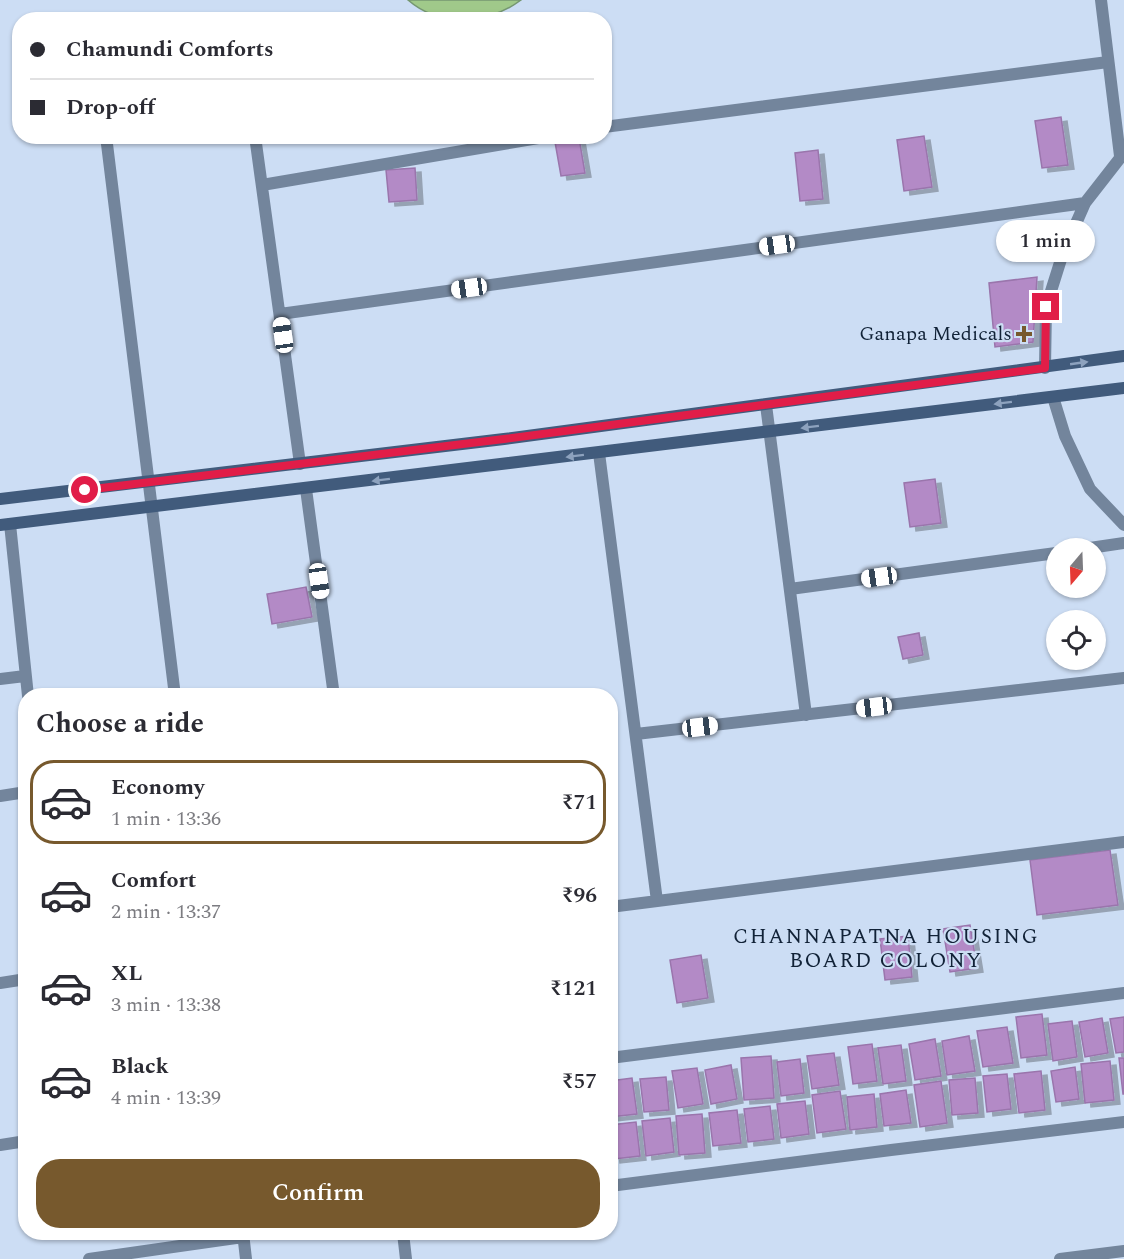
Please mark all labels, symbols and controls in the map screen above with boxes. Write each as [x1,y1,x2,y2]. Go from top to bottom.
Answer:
text: Chamundi Comforts [66,33,274,66]
text: Drop-off [66,91,155,124]
callout: 1 min [996,220,1096,262]
text: 1 min [1020,226,1071,256]
car [758,234,796,256]
car [450,277,488,299]
route end [1032,293,1059,320]
car [272,316,294,354]
place label: Ganapa Medicals [859,319,1012,349]
marker: Ganapa Medicals [1017,327,1031,341]
one-way arrow [1069,358,1088,367]
one-way arrow [994,398,1013,407]
one-way arrow [800,422,819,431]
one-way arrow [565,451,584,461]
one-way arrow [372,475,391,485]
route start [71,476,98,503]
north arrow [1046,538,1106,598]
map controls [1046,538,1106,670]
car [308,562,330,600]
car [860,566,898,588]
button: locate [1046,610,1106,670]
car [855,696,893,718]
text: Choose a ride [36,703,204,745]
car [681,716,719,738]
text: Economy [111,771,204,804]
icon: car [39,775,93,829]
text: ₹71 [562,786,597,819]
text: 1 min · 13:36 [111,804,221,834]
text: Comfort [111,864,196,897]
icon: car [39,868,93,922]
text: ₹96 [562,879,597,912]
text: 2 min · 13:37 [111,897,221,927]
district label: CHANNAPATNA HOUSING BOARD COLONY [733,921,1039,977]
text: XL [111,957,142,990]
icon: car [39,961,93,1015]
text: ₹121 [550,972,597,1005]
text: 3 min · 13:38 [111,990,221,1020]
text: Black [111,1050,169,1083]
icon: car [39,1054,93,1108]
text: ₹57 [562,1065,597,1098]
text: 4 min · 13:39 [111,1083,221,1113]
button: Confirm [36,1159,600,1228]

